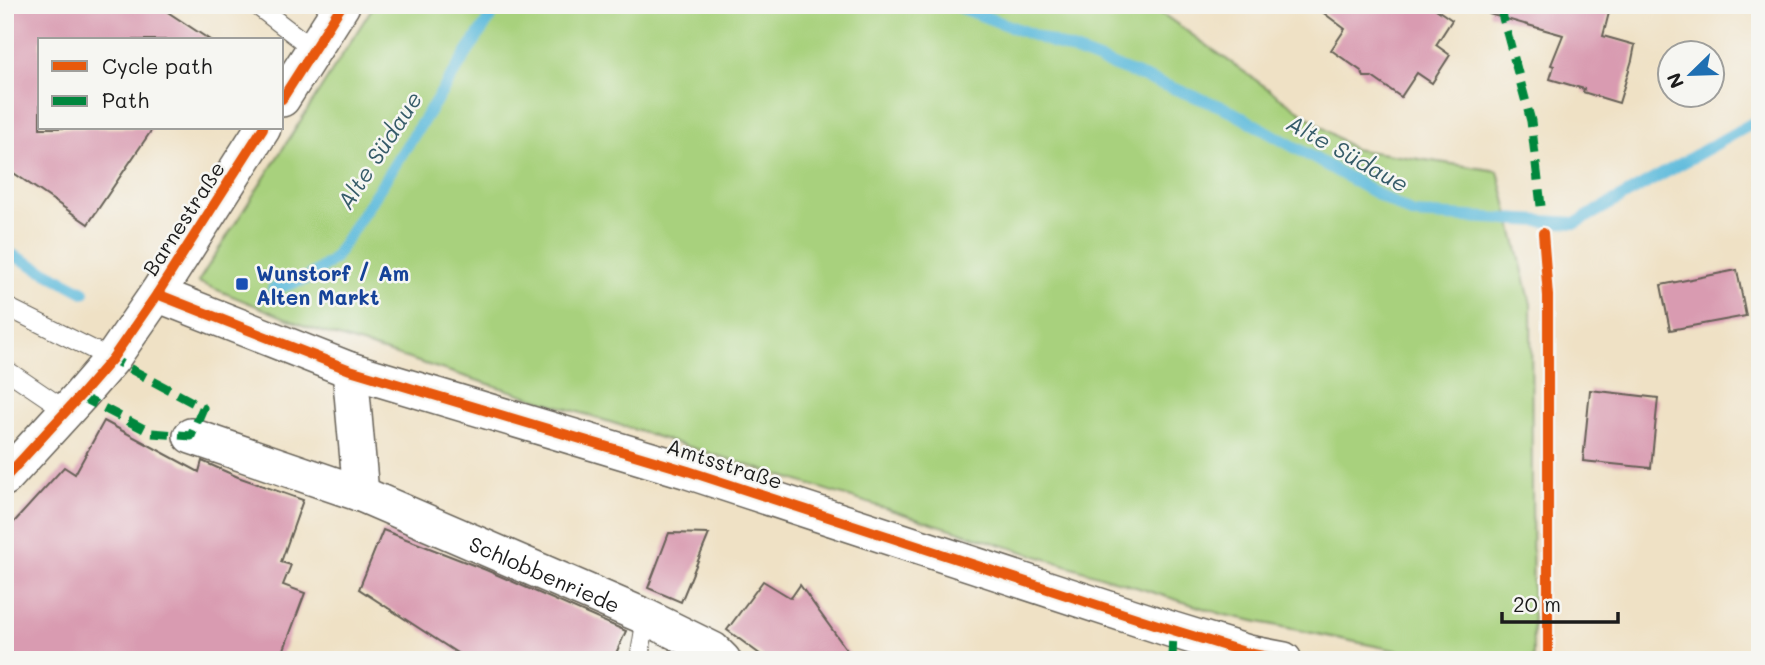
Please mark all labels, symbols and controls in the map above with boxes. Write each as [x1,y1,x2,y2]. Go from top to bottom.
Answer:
legend [38,38,284,130]
north arrow [1656,38,1726,108]
text: Cycle path [102,52,212,79]
text: N [1661,69,1689,92]
water label: Alte Südaue [330,85,428,215]
text: Path [102,86,149,113]
water label: Alte Südaue [1282,107,1414,199]
street label: Barnestraße [136,156,230,280]
place label: Wunstorf / Am Alten Markt [256,259,409,310]
marker: Wunstorf / Am Alten Markt [234,276,250,292]
street label: Amtsstraße [664,432,786,494]
street label: Schlobbenriede [465,529,624,618]
scale bar [1502,581,1618,625]
text: 20 m [1513,590,1561,617]

